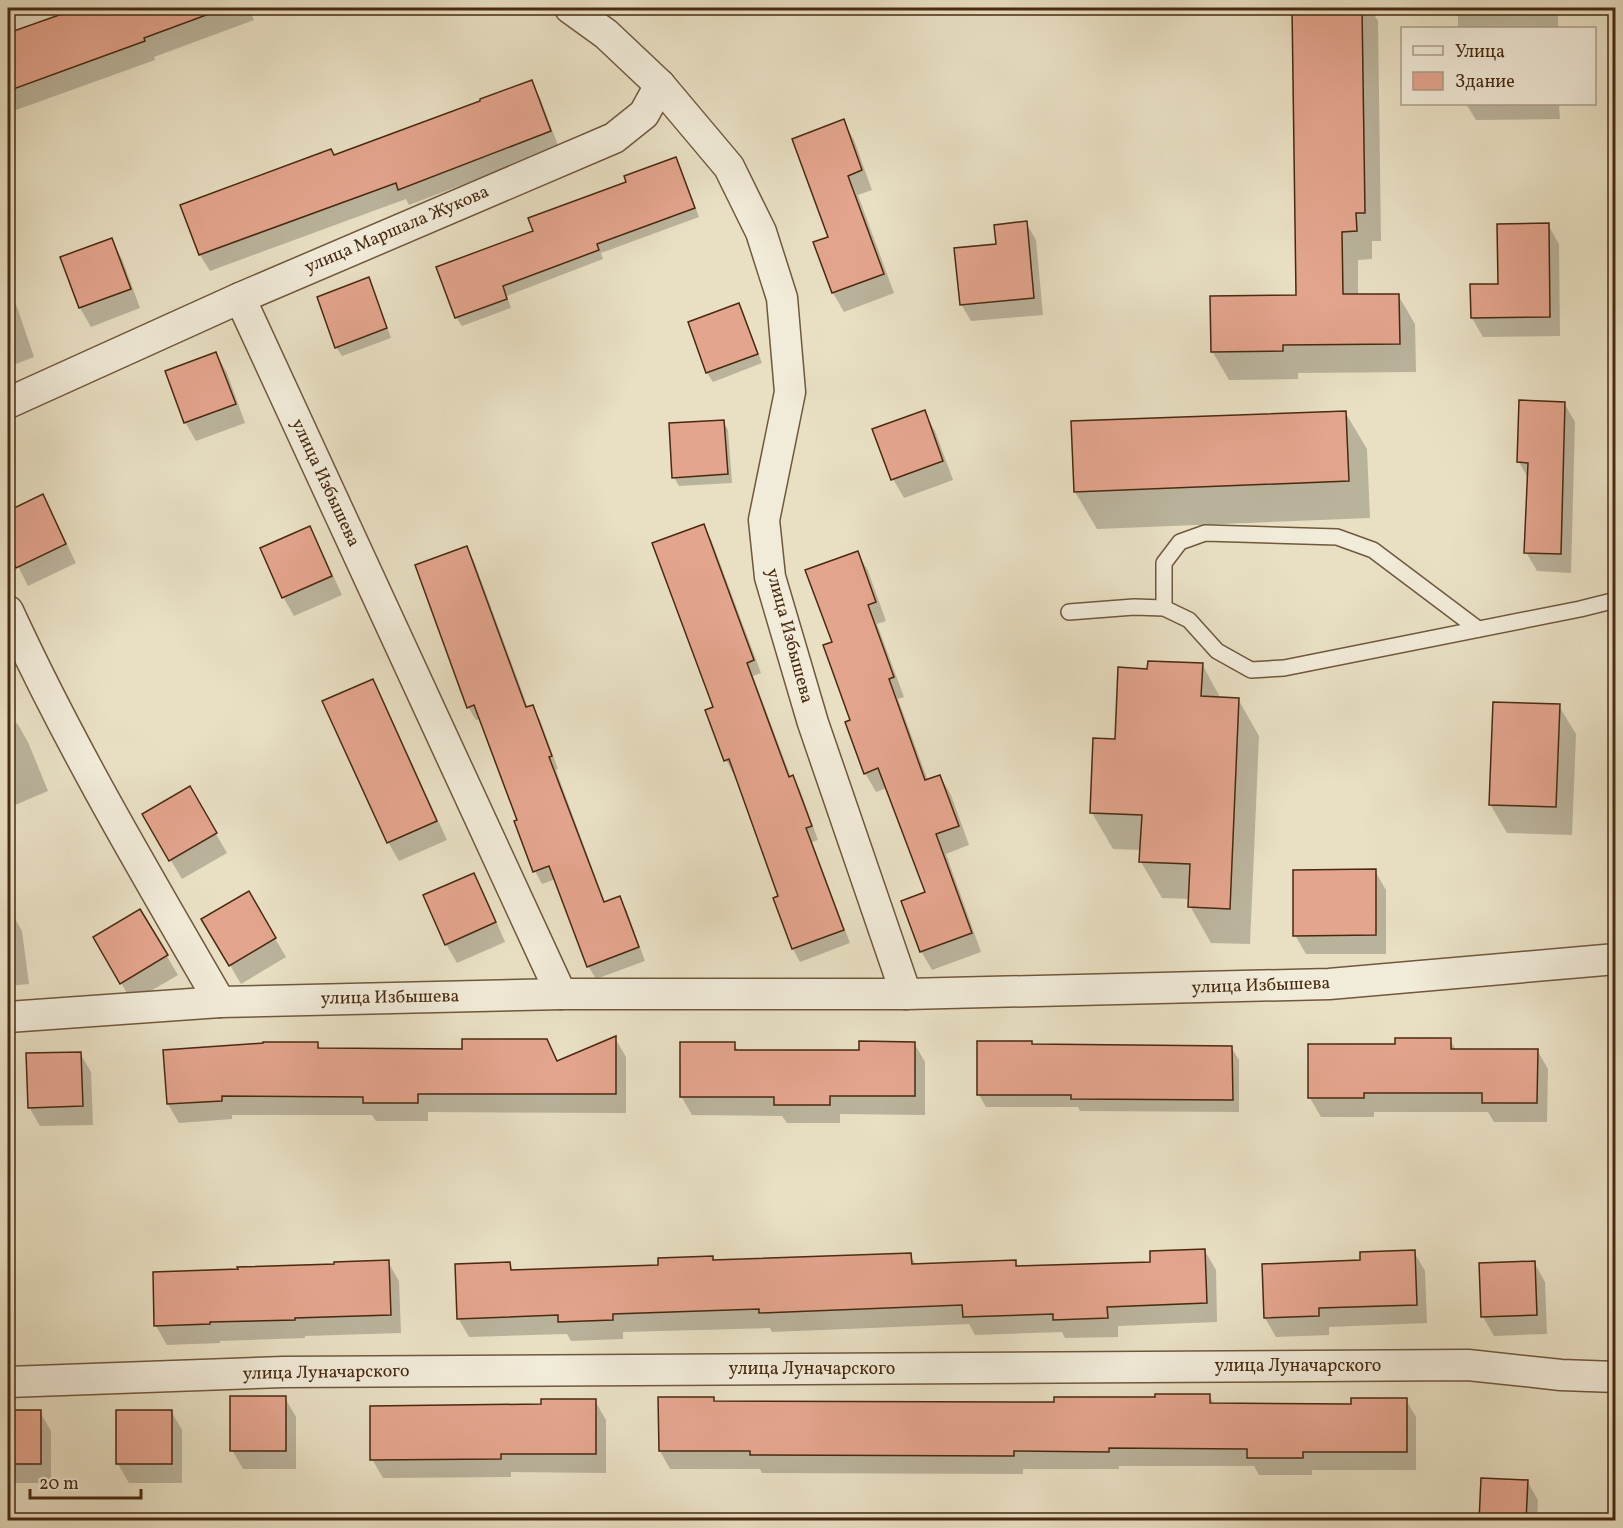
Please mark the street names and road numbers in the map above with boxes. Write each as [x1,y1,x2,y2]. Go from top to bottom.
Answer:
street label: улица Маршала Жукова [301,180,493,280]
street label: улица Избышева [284,415,366,551]
street label: улица Избышева [759,566,819,706]
street label: улица Избышева [1191,971,1331,1001]
street label: улица Избышева [320,984,460,1012]
street label: улица Луначарского [1215,1354,1381,1379]
street label: улица Луначарского [729,1357,895,1382]
street label: улица Луначарского [242,1359,410,1387]

